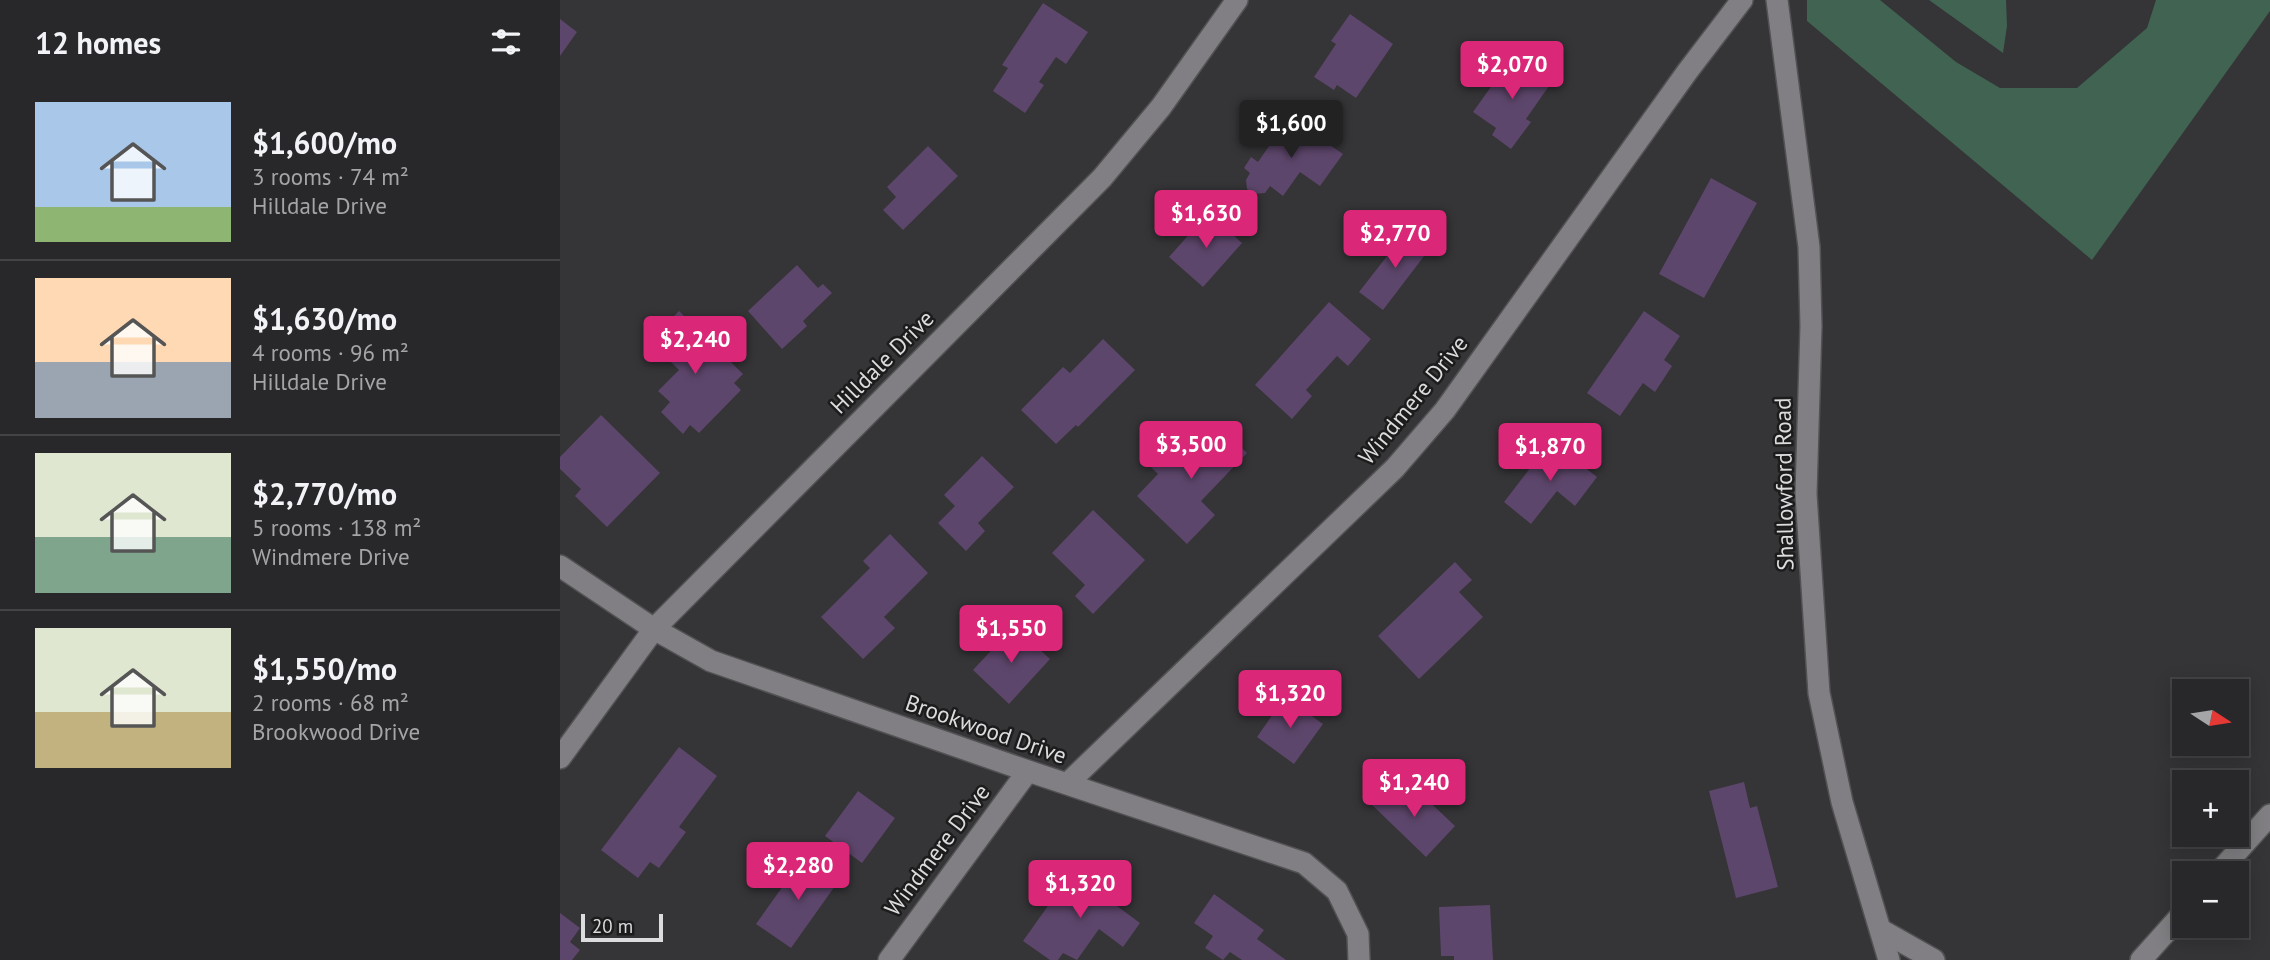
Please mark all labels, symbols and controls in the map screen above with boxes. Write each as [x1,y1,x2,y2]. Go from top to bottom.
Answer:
text: 12 homes [35,23,161,62]
icon: filters [487,23,525,61]
pin: $2,070 [1455,42,1569,101]
text: $2,070 [1476,49,1548,78]
pin: $1,600 [1234,100,1348,160]
text: $1,600 [1255,108,1327,137]
text: $1,600/mo [252,123,397,162]
icon: home [91,130,175,214]
text: 3 rooms · 74 m² [252,162,409,191]
pin: $1,630 [1149,190,1263,250]
text: Hilldale Drive [252,191,387,220]
text: $1,630 [1170,198,1242,227]
pin: $2,770 [1338,210,1452,270]
text: $2,770 [1359,218,1431,247]
text: $1,630/mo [252,299,397,338]
street label: Hilldale Drive [824,304,940,420]
icon: home [91,306,175,390]
pin: $2,240 [638,316,752,376]
text: $2,240 [659,324,731,353]
street label: Windmere Drive [1352,329,1474,470]
text: 4 rooms · 96 m² [252,338,409,367]
text: Hilldale Drive [252,367,387,396]
street label: Shallowford Road [1767,397,1800,571]
pin: $3,500 [1134,421,1248,481]
pin: $1,870 [1493,424,1607,483]
text: $3,500 [1155,429,1227,458]
text: $1,870 [1514,431,1586,460]
text: $2,770/mo [252,474,397,513]
icon: home [91,481,175,565]
text: 5 rooms · 138 m² [252,513,421,542]
text: Windmere Drive [252,542,410,571]
pin: $1,550 [954,606,1068,665]
text: $1,550 [975,613,1047,642]
text: $1,550/mo [252,649,397,688]
icon: home [91,656,175,740]
pin: $1,320 [1233,670,1347,730]
text: $1,320 [1254,678,1326,707]
north arrow [2172,679,2249,756]
map controls [2172,679,2249,938]
street label: Brookwood Drive [902,687,1070,770]
text: 2 rooms · 68 m² [252,688,409,717]
text: Brookwood Drive [252,717,420,746]
pin: $1,240 [1357,760,1471,819]
text: $1,240 [1378,767,1450,796]
button: + [2172,770,2249,847]
street label: Windmere Drive [878,778,996,921]
pin: $2,280 [741,842,855,902]
text: $2,280 [762,850,834,879]
pin: $1,320 [1023,860,1137,920]
button: − [2172,861,2249,938]
text: $1,320 [1044,868,1116,897]
scale bar [581,911,663,943]
text: 20 m [592,914,633,938]

